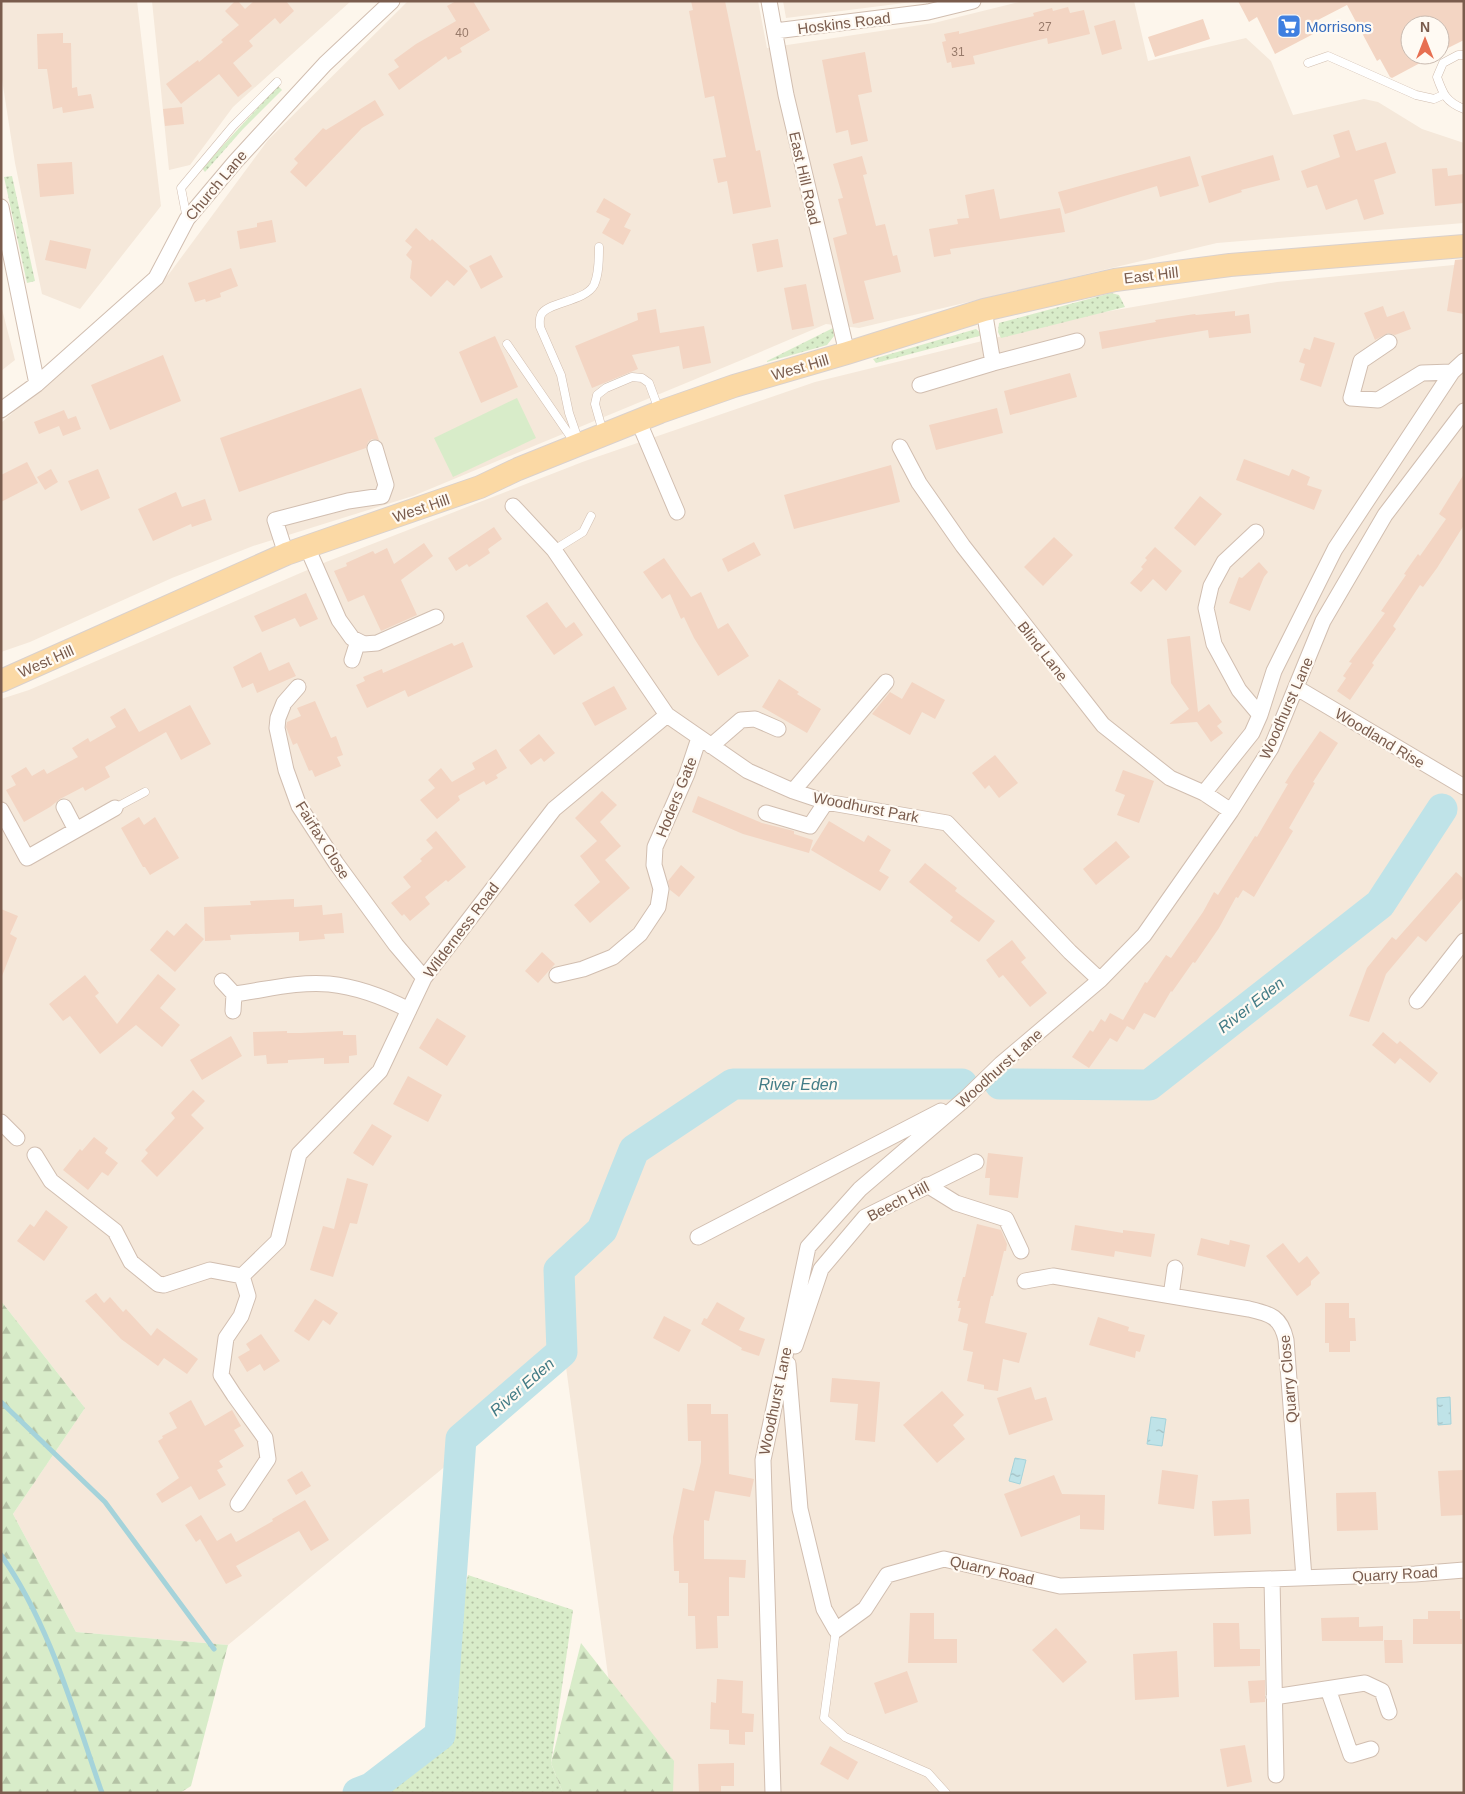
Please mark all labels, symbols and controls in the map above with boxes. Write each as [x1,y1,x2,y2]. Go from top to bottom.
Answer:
street label: Hoskins Road [797,9,891,37]
supermarket icon: Morrisons [1276,13,1302,39]
north arrow [1400,15,1450,65]
place label: Morrisons [1306,18,1372,35]
text: N [1420,19,1430,35]
house number: 27 [1038,20,1052,34]
house number: 40 [455,26,469,40]
house number: 31 [951,45,965,59]
street label: East Hill Road [786,130,824,226]
street label: Church Lane [182,147,250,223]
street label: East Hill [1123,263,1179,287]
street label: West Hill [769,351,831,383]
street label: West Hill [390,490,452,526]
street label: Blind Lane [1014,618,1072,684]
street label: West Hill [16,641,76,681]
street label: Woodhurst Lane [1256,654,1316,762]
street label: Woodland Rise [1332,705,1428,771]
street label: Hoders Gate [652,754,700,840]
street label: Woodhurst Park [812,788,921,826]
street label: Fairfax Close [292,798,354,882]
street label: Wilderness Road [420,879,502,981]
water label: River Eden [1215,974,1287,1036]
street label: Woodhurst Lane [953,1025,1045,1111]
water label: River Eden [758,1076,838,1093]
street label: Beech Hill [864,1178,932,1224]
street label: Quarry Close [1276,1334,1300,1424]
street label: Woodhurst Lane [755,1346,795,1456]
water label: River Eden [487,1355,558,1419]
street label: Quarry Road [948,1552,1036,1588]
street label: Quarry Road [1352,1563,1438,1585]

